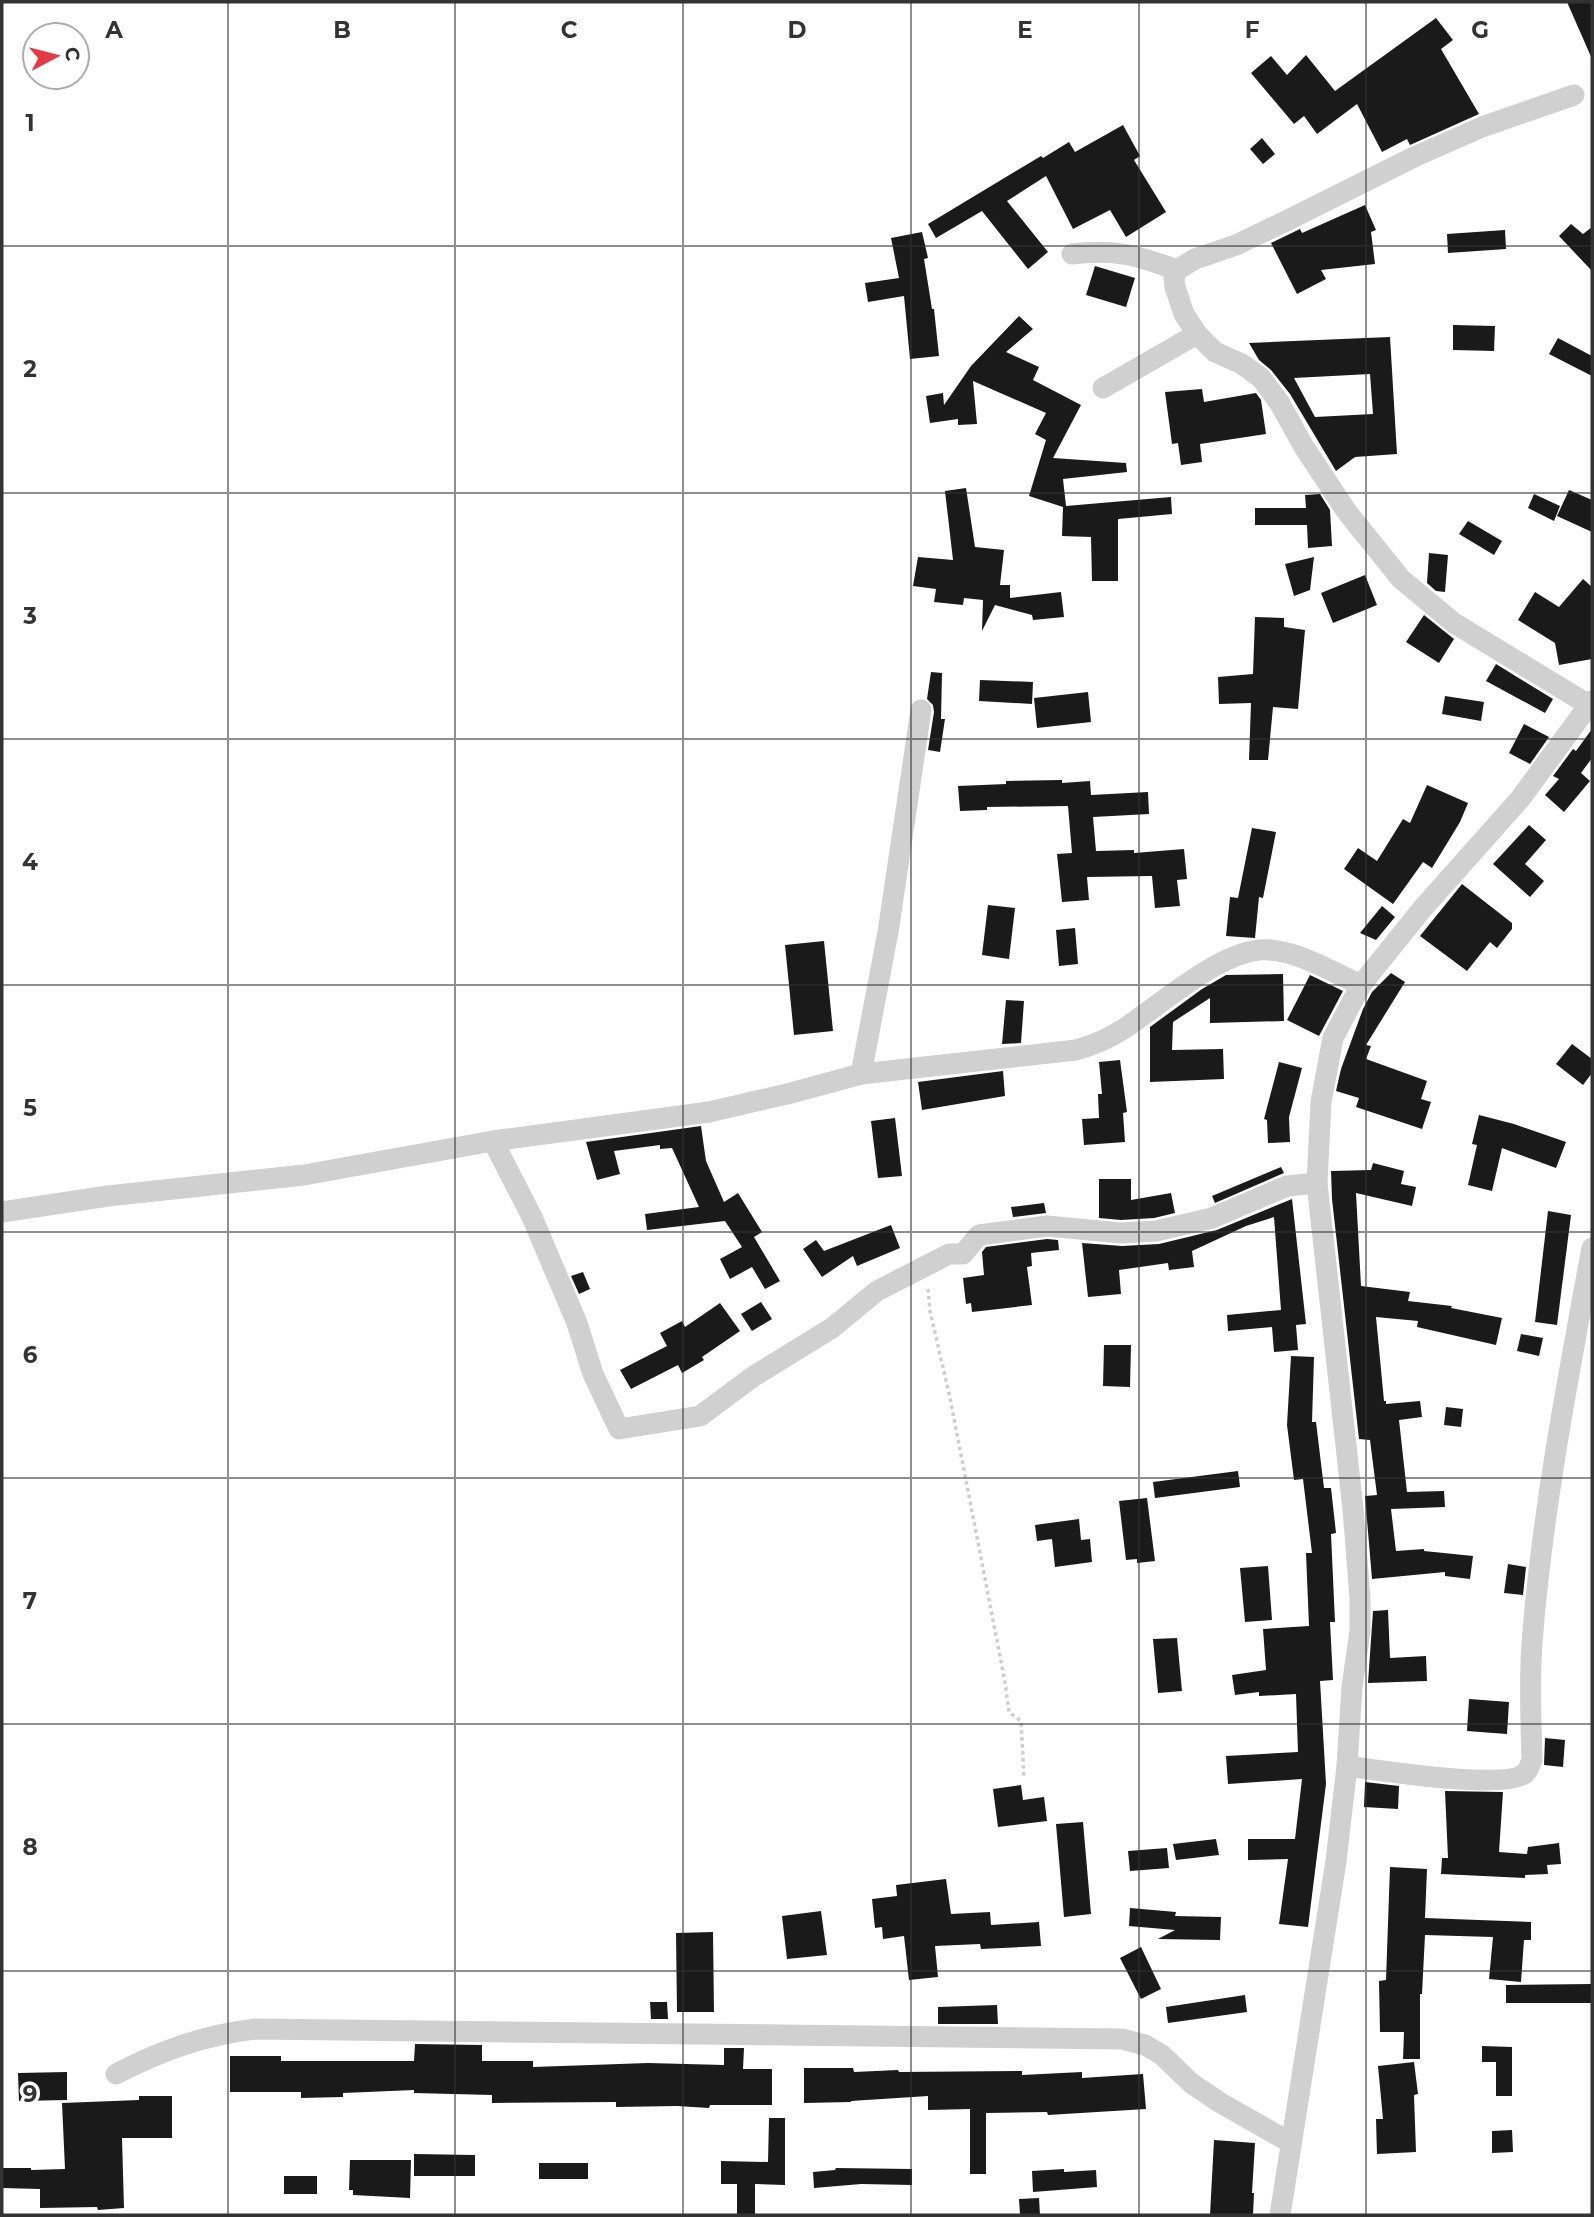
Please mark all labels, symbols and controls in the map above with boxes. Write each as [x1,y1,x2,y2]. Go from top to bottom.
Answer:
text: A [104,16,123,44]
text: B [333,16,351,44]
text: C [561,16,578,44]
text: D [788,16,807,44]
text: E [1017,16,1033,44]
text: F [1245,16,1260,44]
text: G [1471,16,1489,44]
north arrow [21,21,91,91]
text: С [60,46,85,62]
text: 1 [25,109,35,137]
text: 2 [23,355,37,383]
text: 3 [22,602,37,630]
text: 4 [22,848,38,876]
text: 5 [23,1094,37,1122]
text: 6 [23,1341,38,1369]
text: 7 [23,1587,37,1615]
text: 8 [22,1833,38,1861]
text: 9 [23,2080,37,2108]

